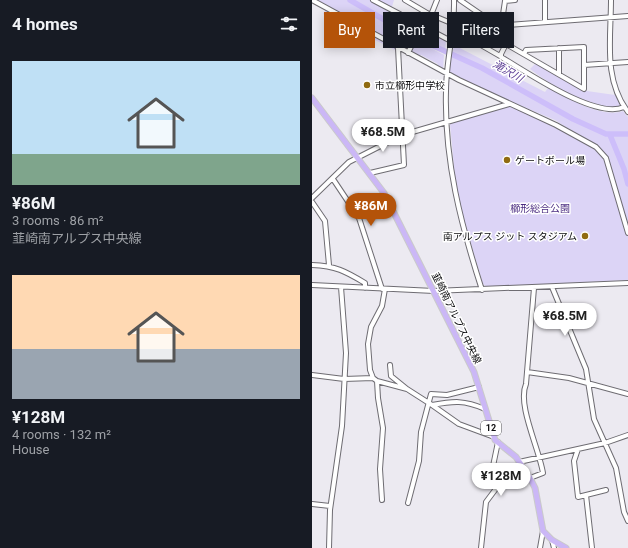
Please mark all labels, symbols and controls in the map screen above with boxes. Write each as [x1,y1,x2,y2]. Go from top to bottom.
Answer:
chip: Buy [324,12,375,48]
chip: Rent [383,12,439,48]
chip: Filters [447,12,514,48]
icon: filters [278,13,300,35]
text: 4 homes [12,14,78,34]
water label: 滝沢川 [490,58,526,86]
marker: 市立櫛形中学校 [362,80,372,90]
place label: 市立櫛形中学校 [375,80,445,91]
icon: home [120,87,192,159]
pin: ¥68.5M [350,119,416,153]
text: ¥68.5M [361,124,405,139]
marker: ゲートボール場 [502,155,512,165]
place label: ゲートボール場 [515,155,585,166]
text: ¥86M [12,193,56,213]
pin: ¥86M [347,193,395,227]
text: ¥86M [354,198,388,213]
park label: 櫛形総合公園 [510,203,570,214]
text: 3 rooms · 86 m² [12,213,104,228]
text: 韮崎南アルプス中央線 [12,231,142,246]
place label: 南アルプス ジット スタジアム [443,231,577,242]
marker: 南アルプス ジット スタジアム [580,231,590,241]
street label: 韮崎南アルプス中央線 [430,271,483,366]
icon: home [120,301,192,373]
pin: ¥68.5M [532,303,598,337]
text: ¥68.5M [543,308,587,323]
text: ¥128M [12,407,65,427]
road number: 12 [481,421,501,435]
text: 4 rooms · 132 m² [12,427,111,442]
text: House [12,442,49,457]
pin: ¥128M [473,463,529,497]
text: ¥128M [481,468,521,483]

